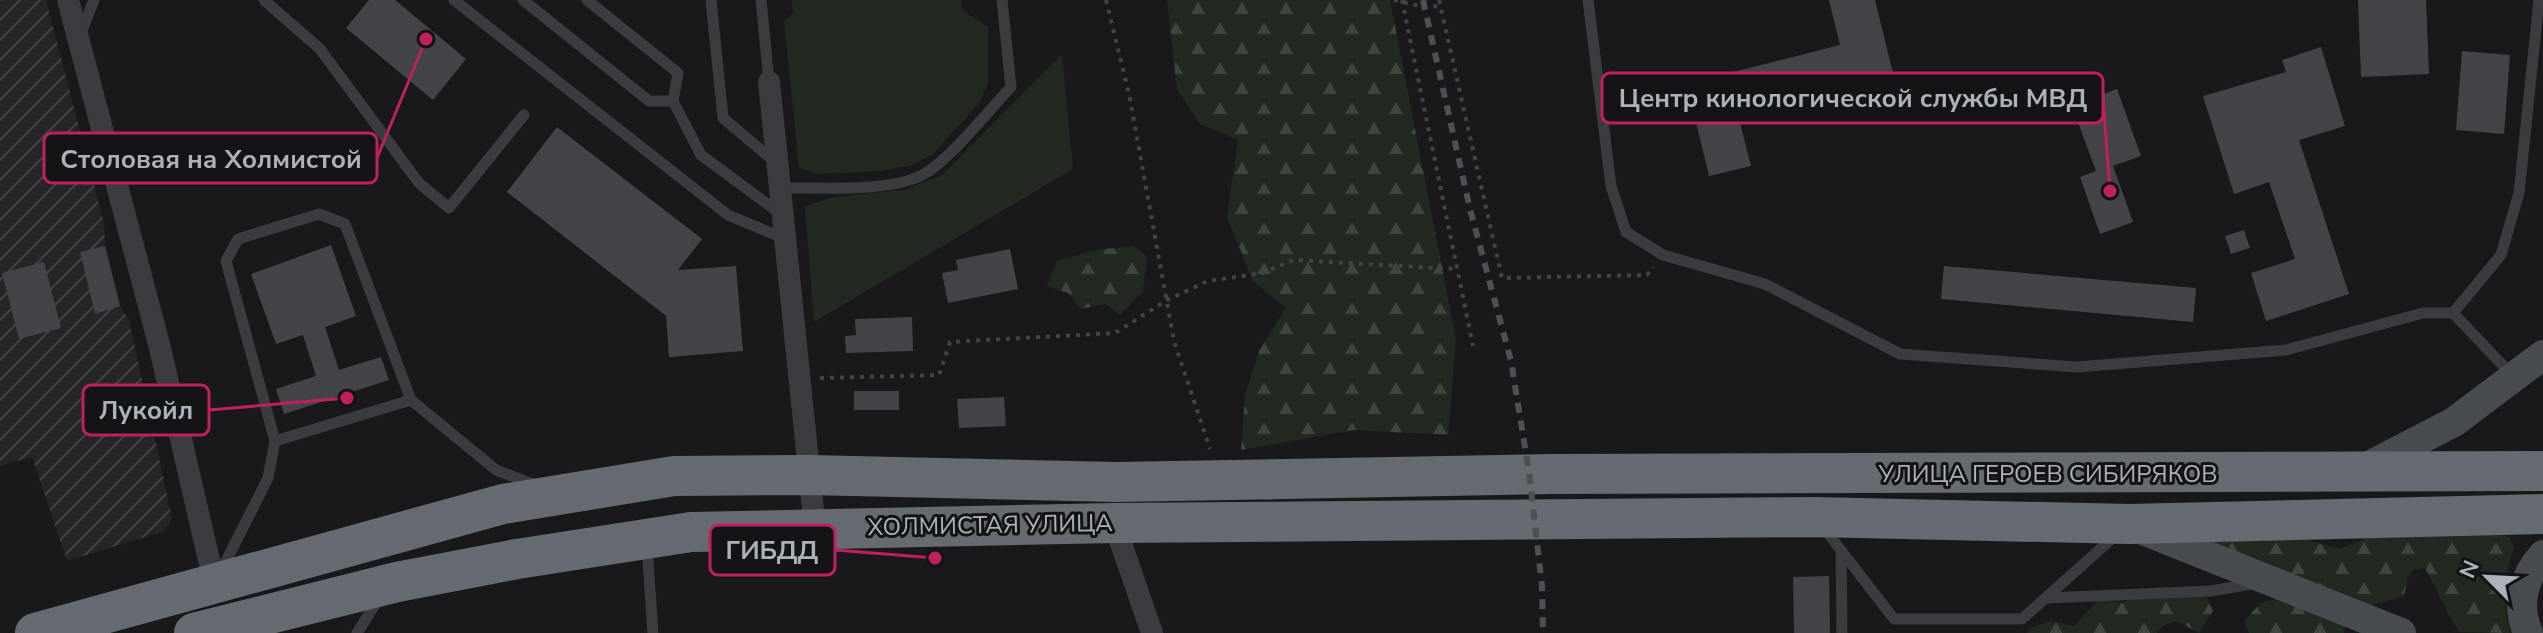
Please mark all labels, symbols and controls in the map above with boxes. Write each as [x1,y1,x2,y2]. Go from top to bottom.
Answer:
callout: Центр кинологической службы МВД [1602,73,2103,123]
text: Центр кинологической службы МВД [1619,81,2087,116]
callout: Столовая на Холмистой [44,133,377,183]
text: Столовая на Холмистой [60,142,362,177]
callout: Лукойл [83,385,209,435]
text: Лукойл [99,393,193,428]
street label: УЛИЦА ГЕРОЕВ СИБИРЯКОВ [1877,458,2218,490]
street label: ХОЛМИСТАЯ УЛИЦА [867,507,1113,543]
callout: ГИБДД [710,525,835,575]
text: ГИБДД [726,533,819,568]
north arrow [2447,537,2527,617]
text: N [2453,556,2487,583]

